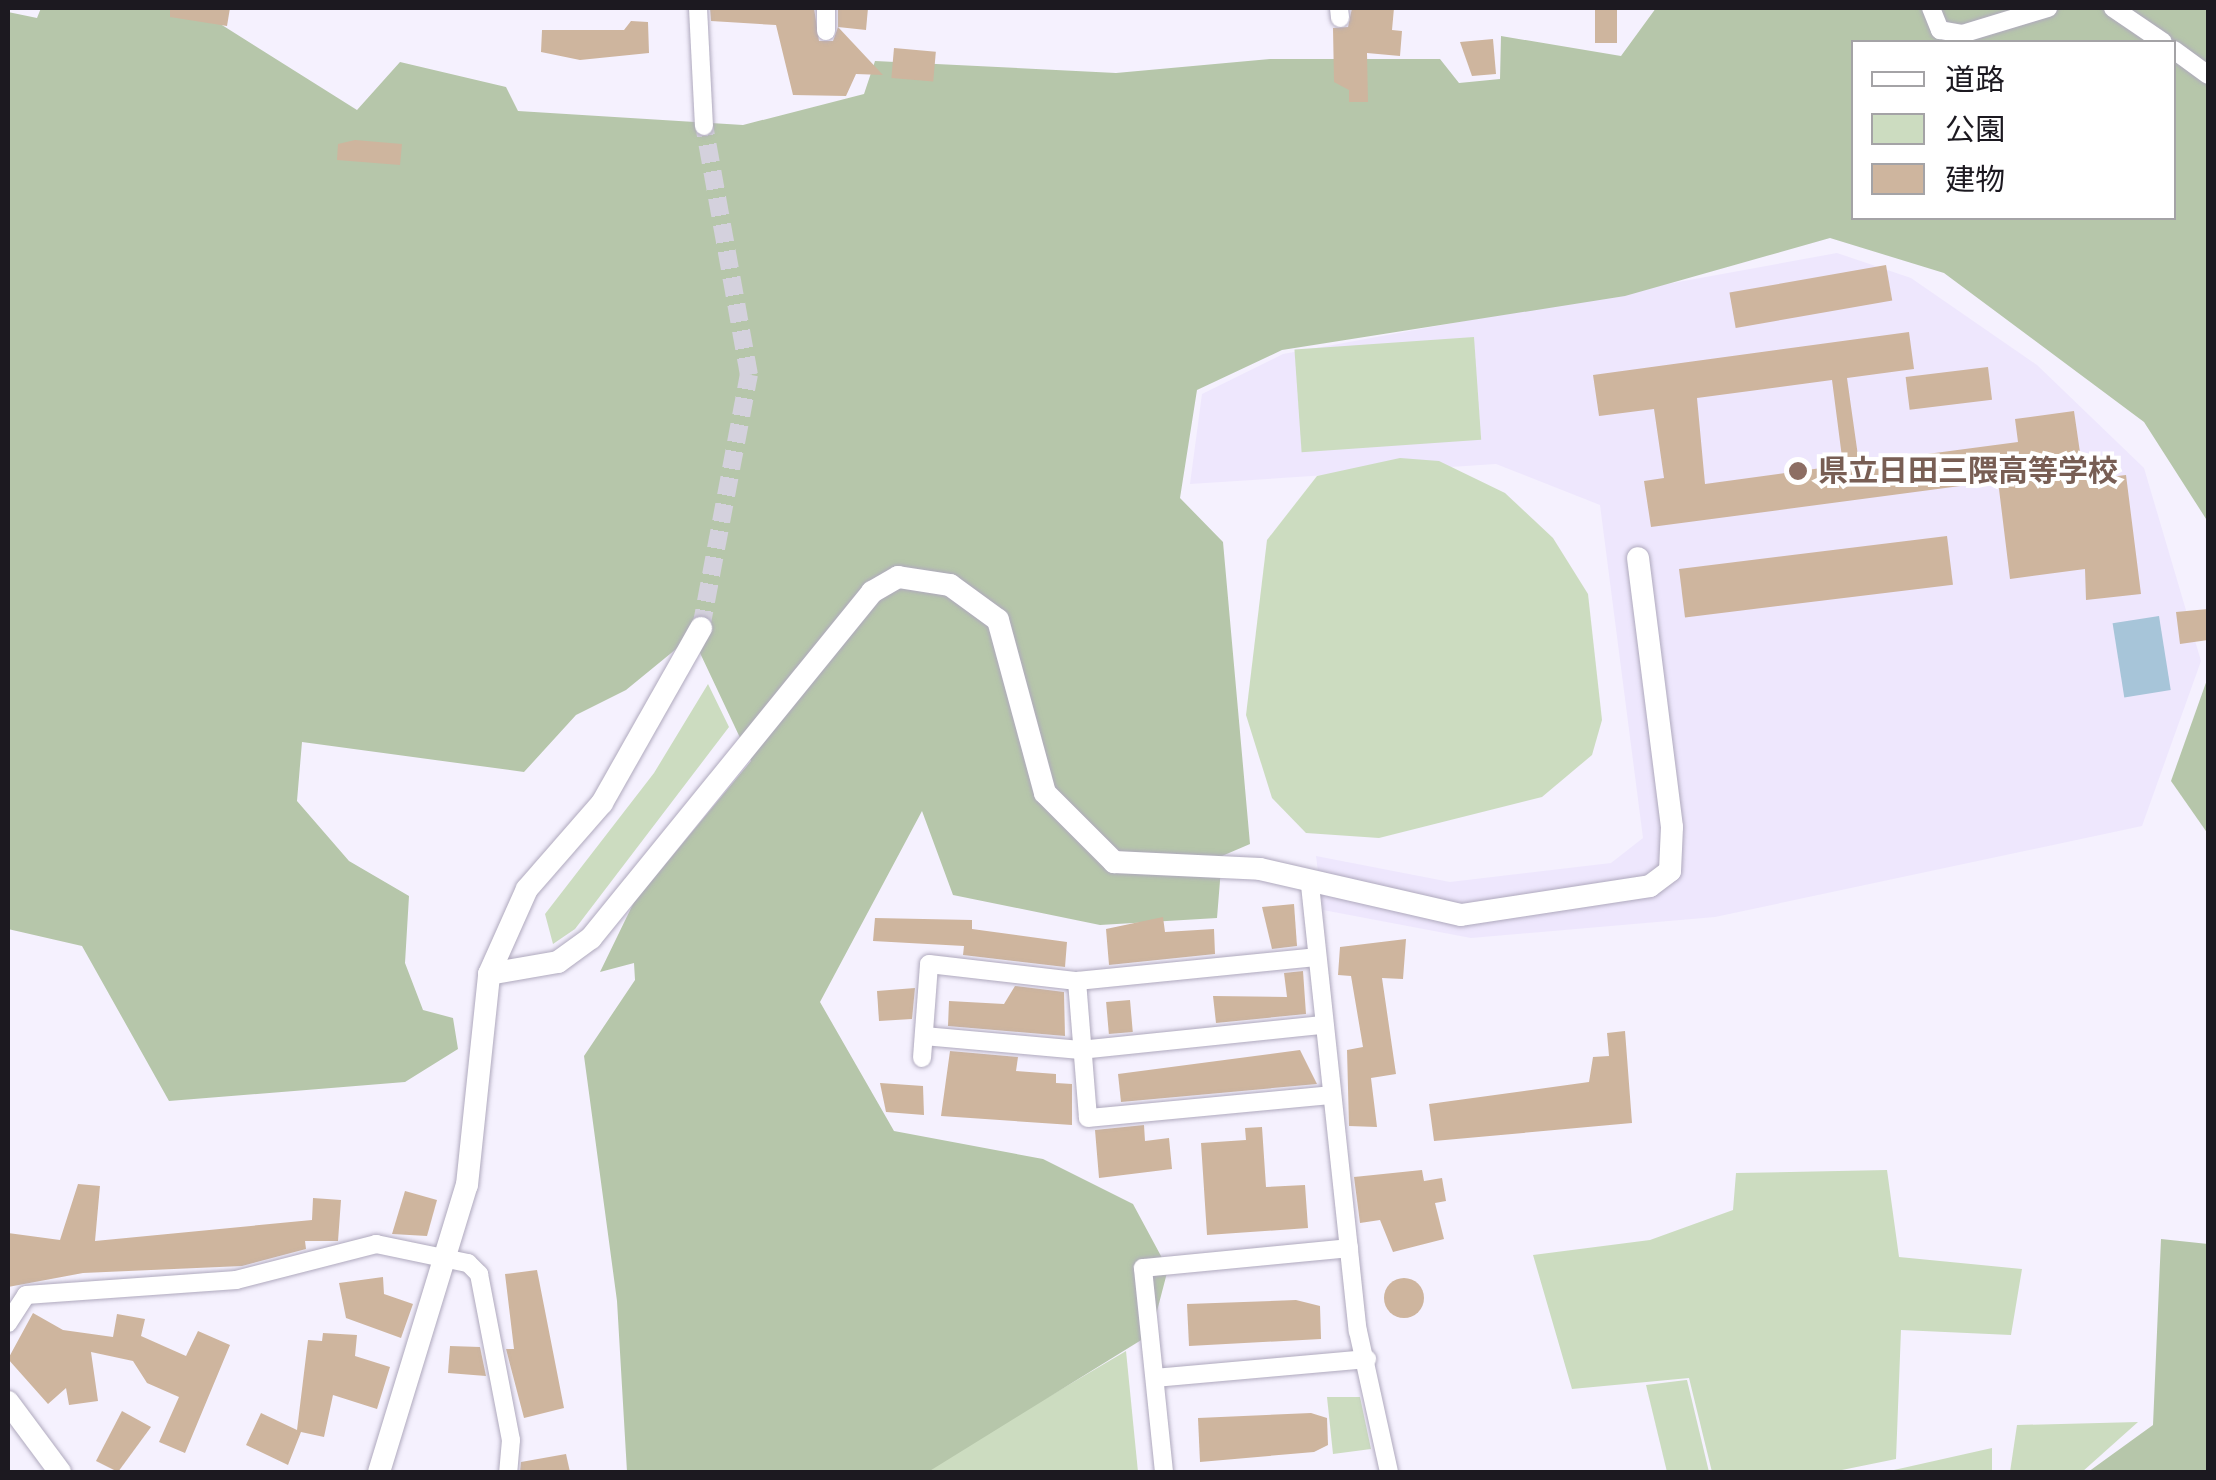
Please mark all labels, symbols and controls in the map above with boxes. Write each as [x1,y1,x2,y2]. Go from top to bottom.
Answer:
legend [1851,40,2176,220]
text: 道路 [1945,58,2005,101]
text: 公園 [1945,108,2005,151]
text: 建物 [1945,158,2005,201]
place label: 県立日田三隈高等学校 [1818,453,2118,489]
marker: 県立日田三隈高等学校 [1787,460,1809,482]

